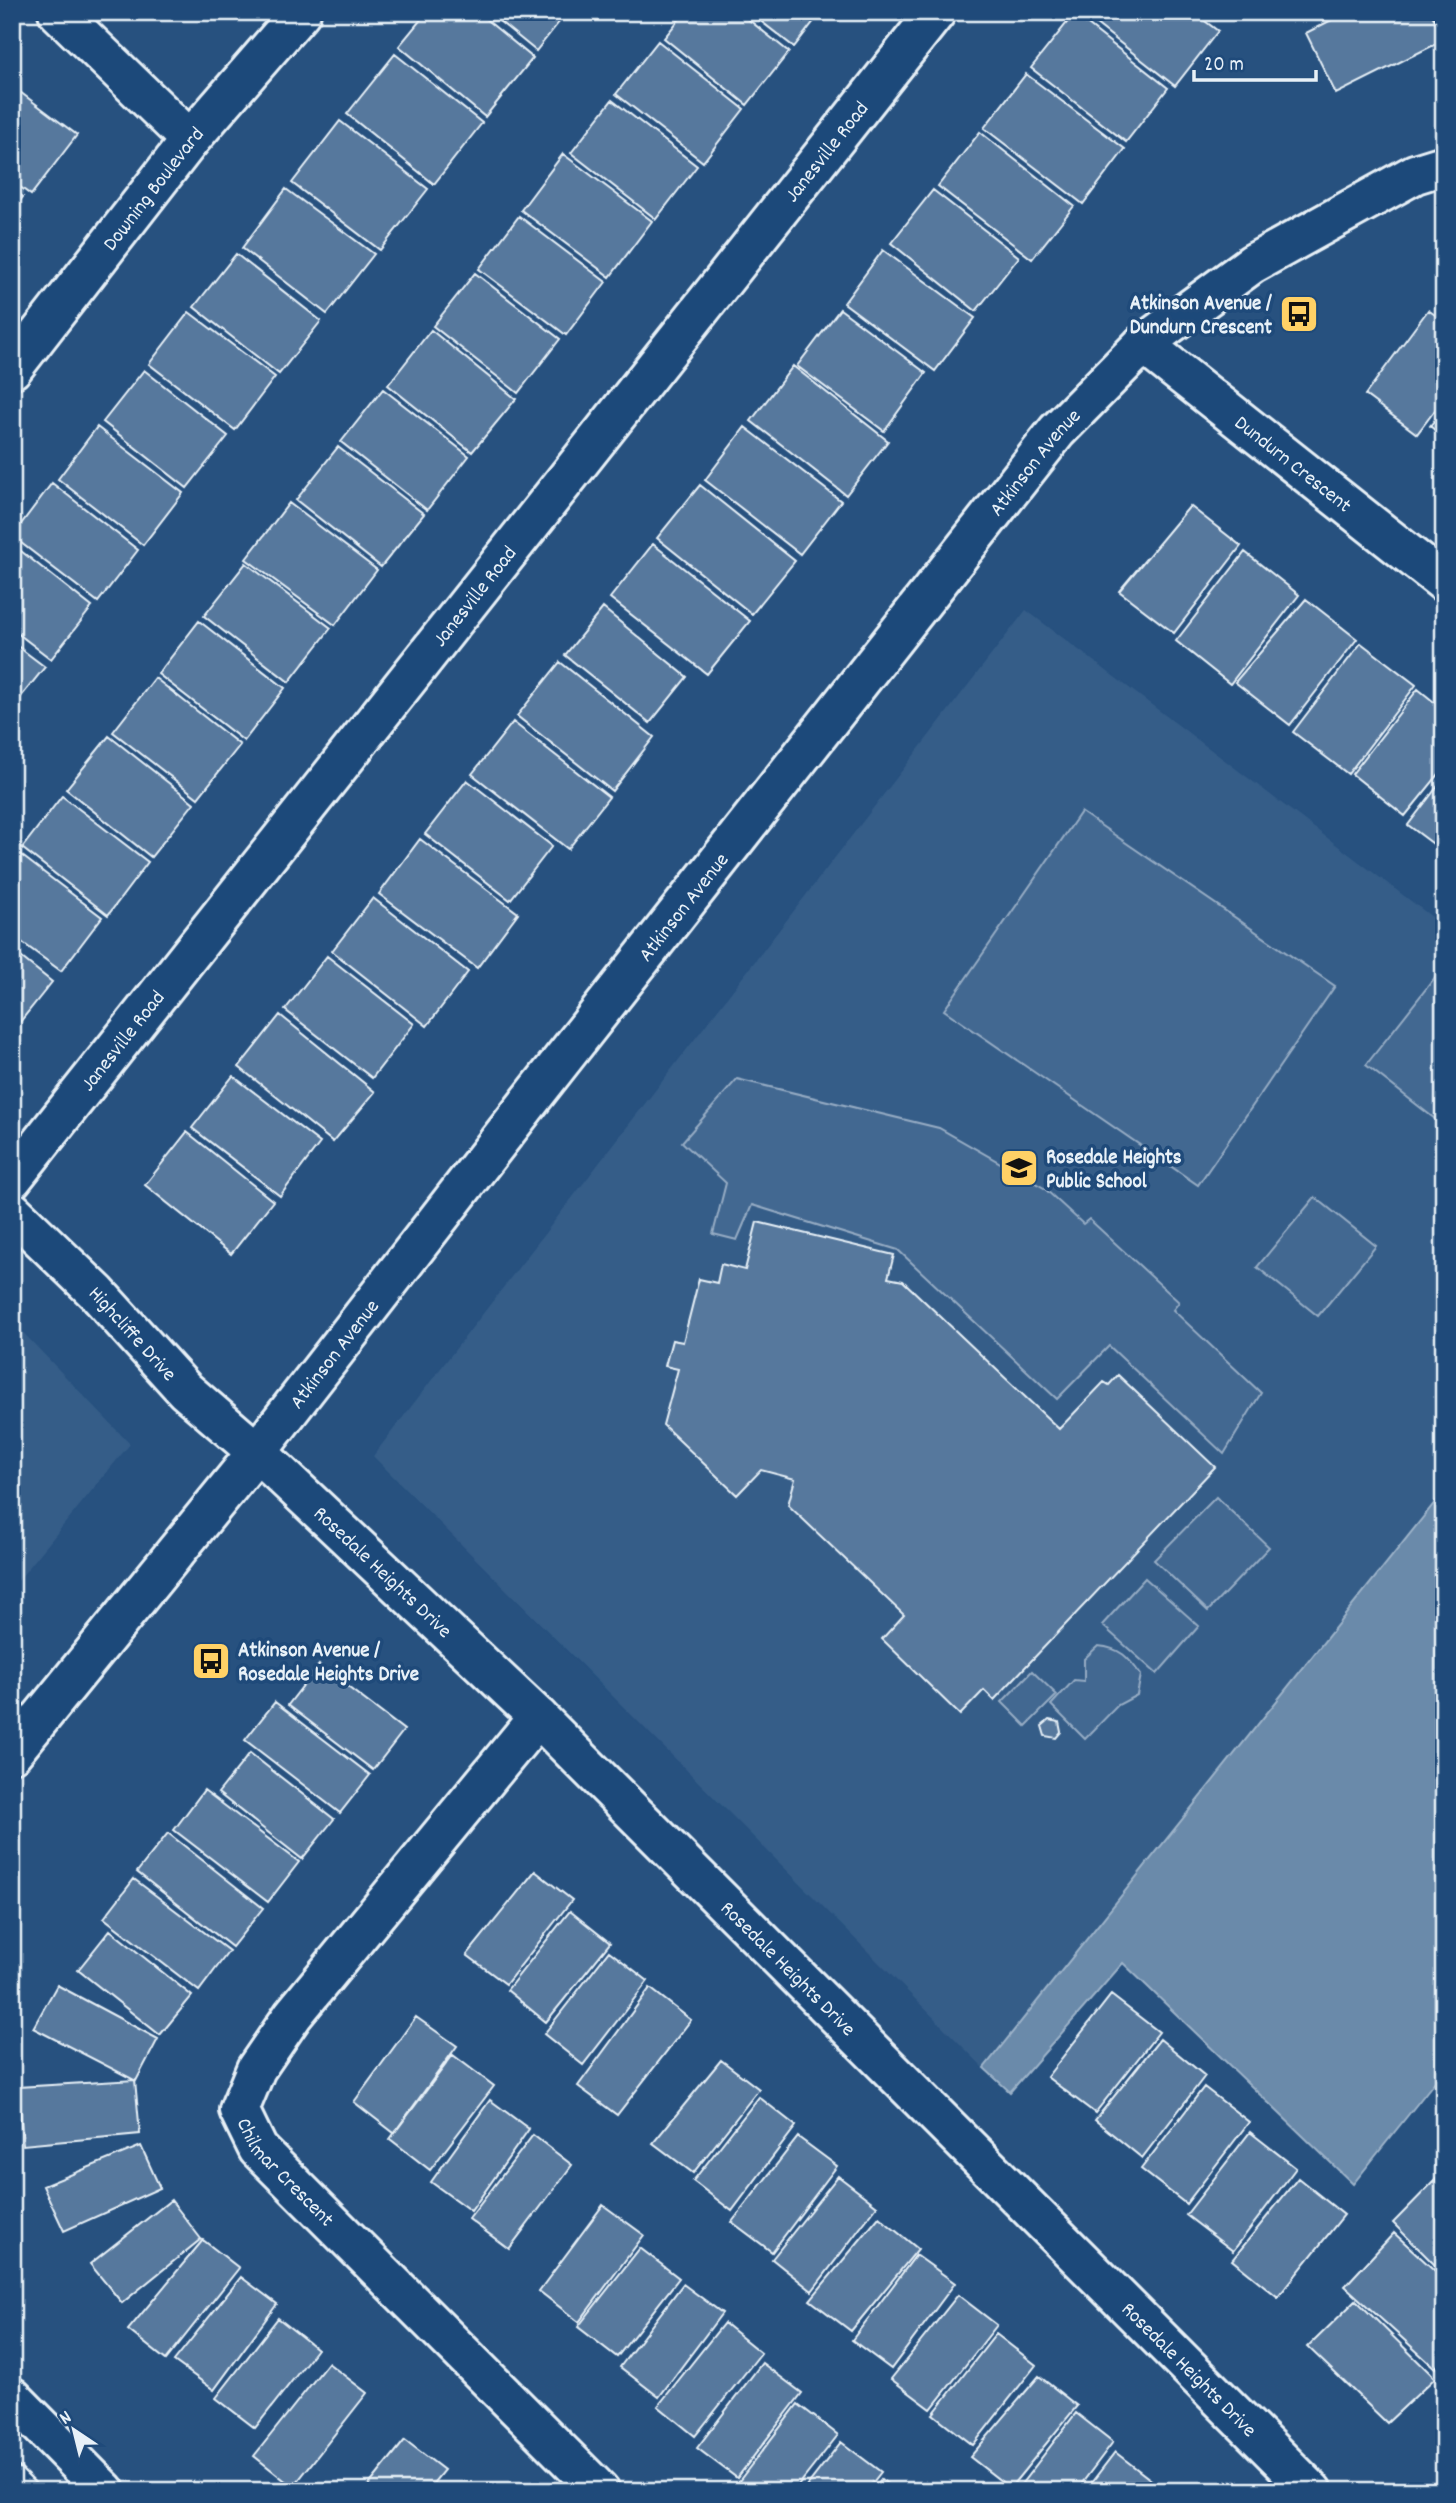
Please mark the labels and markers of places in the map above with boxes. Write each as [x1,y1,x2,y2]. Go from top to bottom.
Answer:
place label: Atkinson Avenue / Dundurn Crescent [1130,290,1272,344]
bus stop icon: Atkinson Avenue / Dundurn Crescent [1278,293,1320,335]
place label: Rosedale Heights Public School [1046,1144,1182,1198]
school or university icon: Rosedale Heights Public School [998,1147,1040,1189]
place label: Atkinson Avenue / Rosedale Heights Drive [238,1637,419,1691]
bus stop icon: Atkinson Avenue / Rosedale Heights Drive [190,1640,232,1682]

